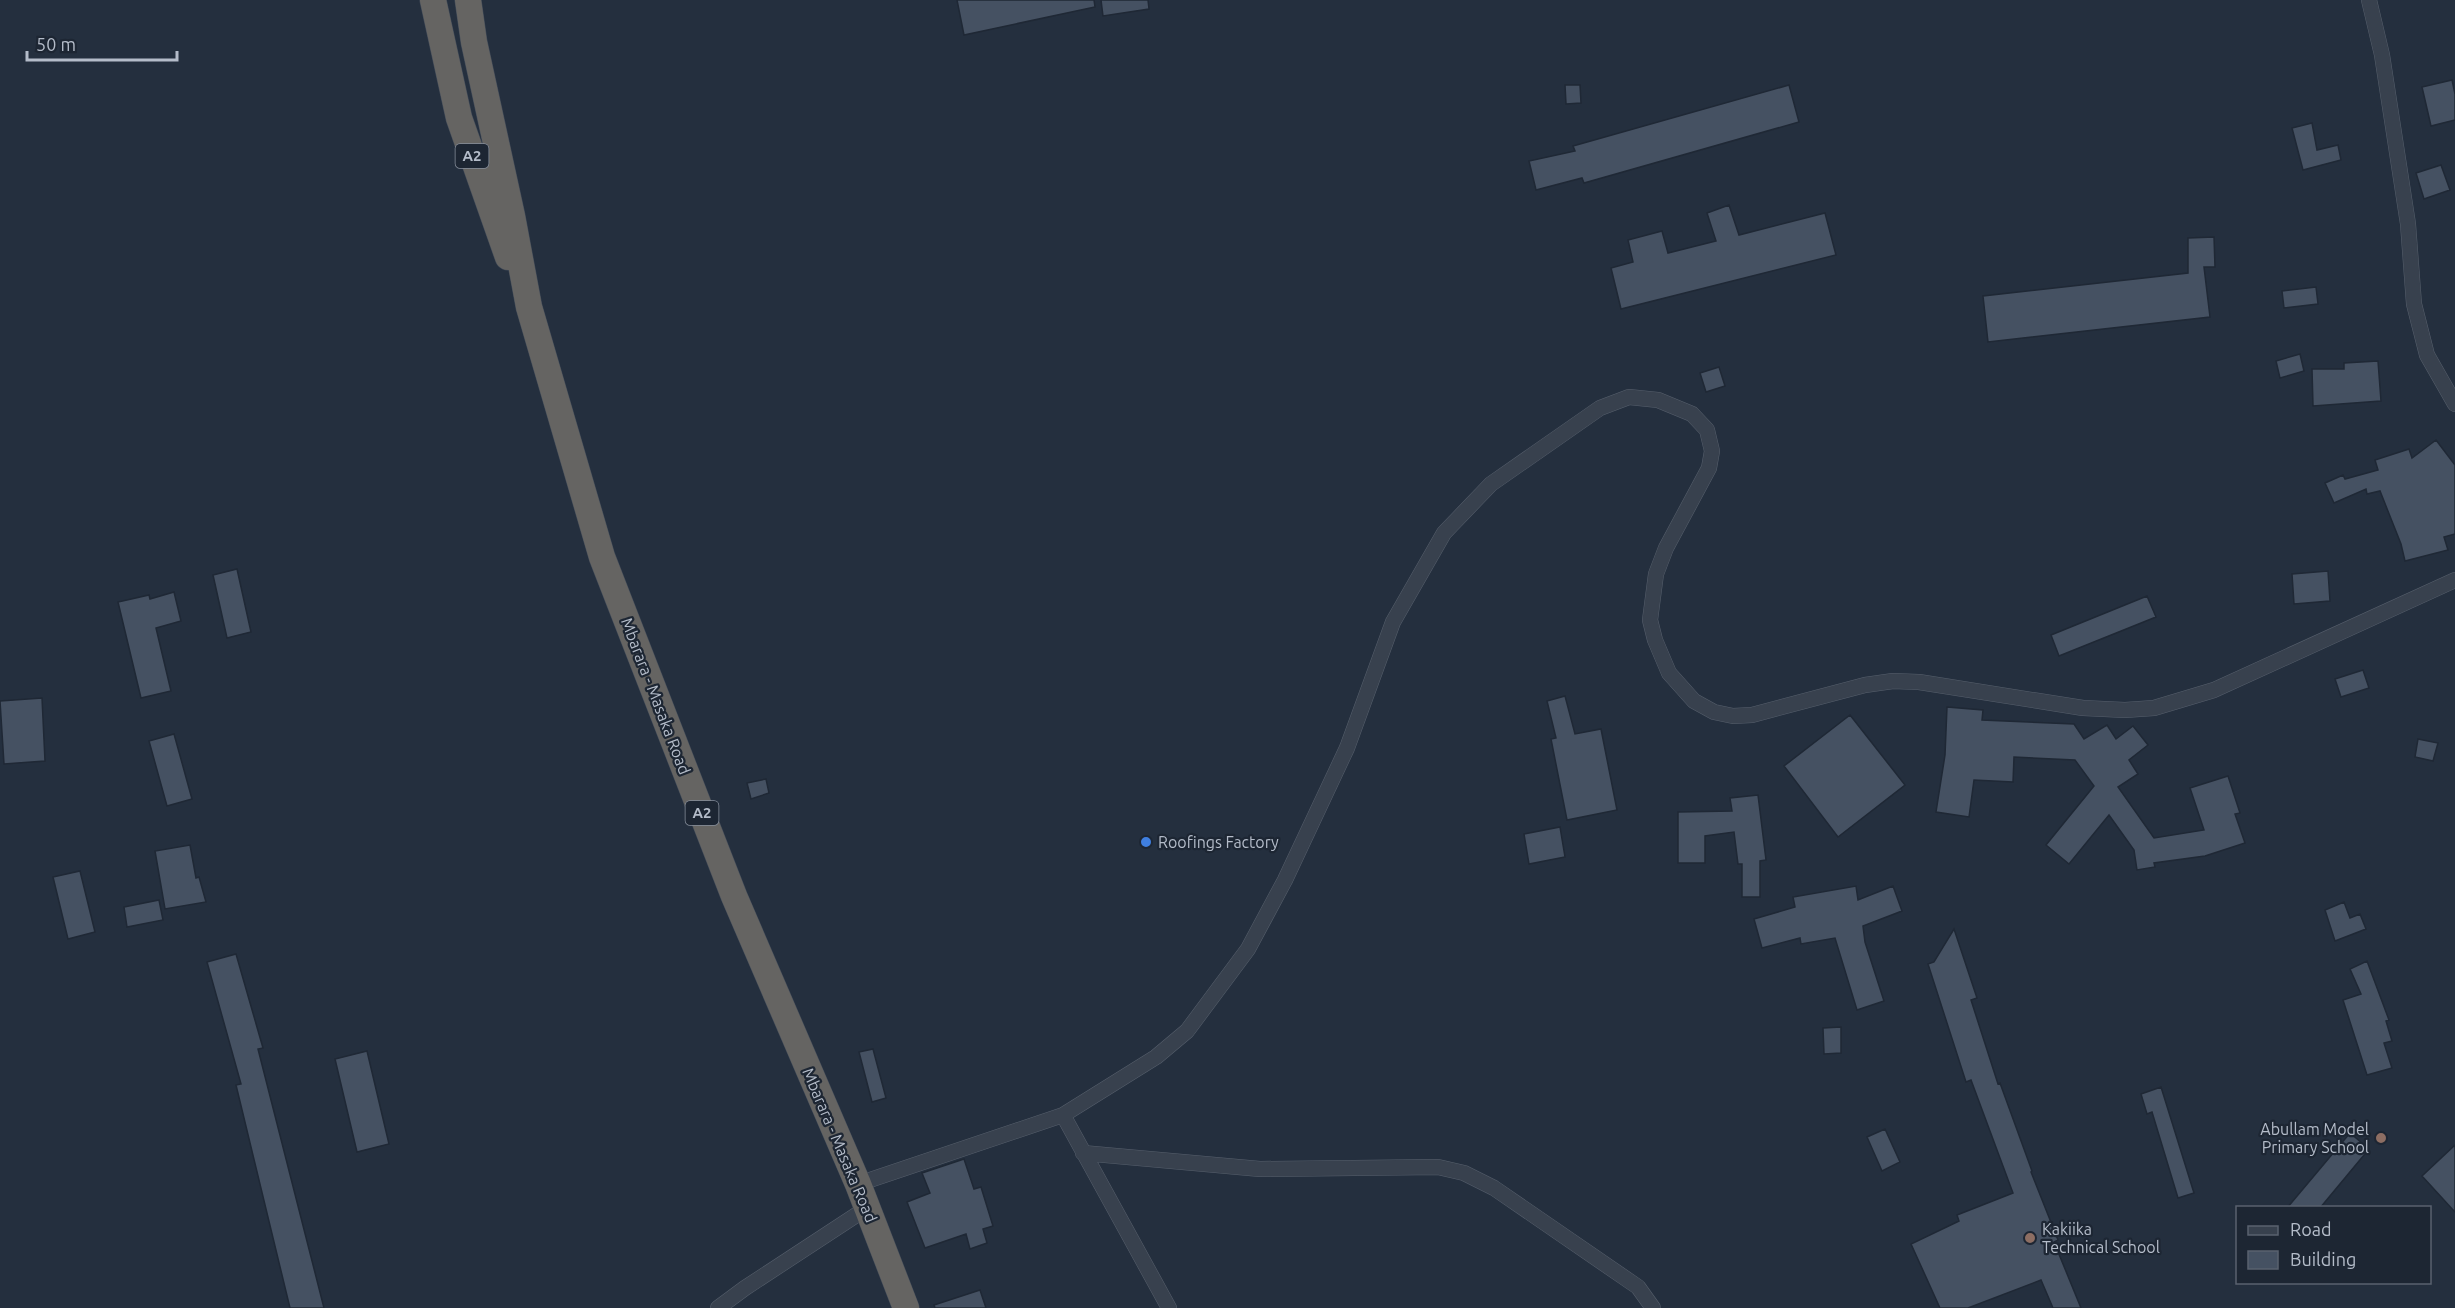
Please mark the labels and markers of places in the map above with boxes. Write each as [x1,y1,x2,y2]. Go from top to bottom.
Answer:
place label: Roofings Factory [1158,833,1279,851]
marker: Roofings Factory [1139,835,1153,849]
place label: Abullam Model Primary School [2260,1120,2369,1156]
marker: Abullam Model Primary School [2374,1131,2388,1145]
place label: Kakiika Technical School [2042,1220,2160,1256]
marker: Kakiika Technical School [2023,1231,2037,1245]

